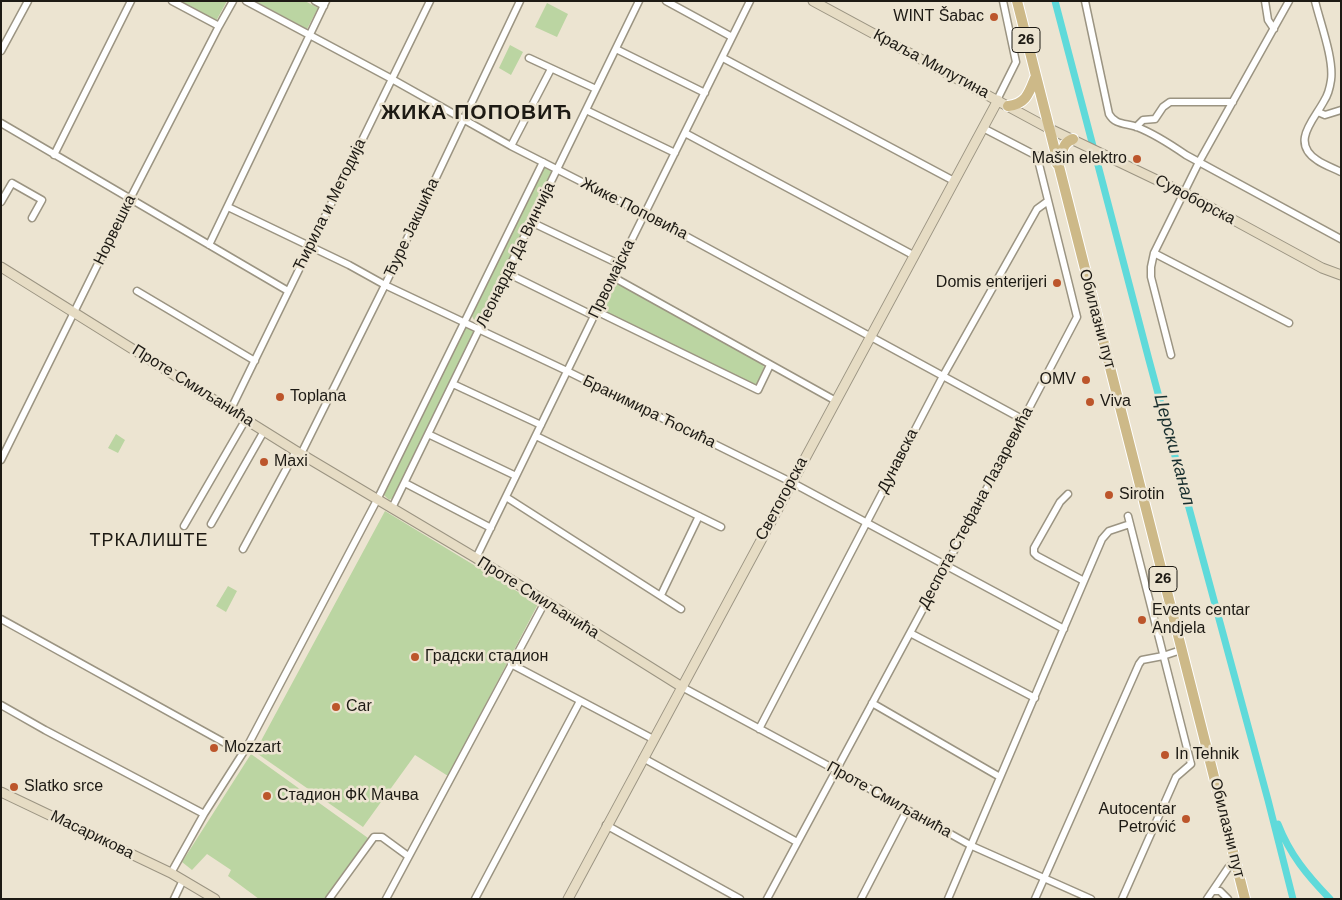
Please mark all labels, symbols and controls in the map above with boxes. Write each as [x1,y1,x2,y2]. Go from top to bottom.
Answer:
place label: WINT Šabac [893,7,984,27]
marker: WINT Šabac [988,11,1000,23]
street label: Краља Милутина [870,25,992,103]
road number: 26 [1012,28,1040,52]
district label: ЖИКА ПОПОВИЋ [380,100,574,126]
street label: Ћирила и Методија [290,136,370,274]
place label: Mašin elektro [1032,149,1127,169]
marker: Mašin elektro [1131,153,1143,165]
street label: Сувоборска [1152,171,1238,229]
street label: Жике Поповића [577,174,691,244]
street label: Ђуре Јакшића [381,175,443,281]
street label: Леонарда Да Винчија [472,179,560,331]
street label: Норвешка [90,192,140,268]
street label: Првомајска [585,236,639,322]
street label: Обилазни пут [1075,267,1119,371]
place label: Domis enterijeri [936,273,1047,293]
marker: Domis enterijeri [1051,277,1063,289]
street label: Проте Смиљанића [129,341,257,431]
place label: OMV [1040,370,1076,390]
street label: Бранимира Ћосића [579,371,719,453]
marker: OMV [1080,374,1092,386]
place label: Toplana [290,387,346,407]
marker: Toplana [274,391,286,403]
place label: Viva [1100,392,1131,412]
water label: Церски канал [1149,392,1199,508]
marker: Viva [1084,396,1096,408]
street label: Деспота Стефана Лазаревића [915,404,1037,612]
street label: Дунавска [874,426,922,496]
place label: Maxi [274,452,308,472]
street label: Светогорска [752,454,812,544]
marker: Maxi [258,456,270,468]
place label: Sirotin [1119,485,1164,505]
marker: Sirotin [1103,489,1115,501]
district label: ТРКАЛИШТЕ [88,530,210,552]
street label: Проте Смиљанића [474,553,602,643]
road number: 26 [1149,566,1177,592]
place label: Events centar Andjela [1152,601,1250,639]
marker: Events centar Andjela [1136,614,1148,626]
place label: Градски стадион [425,647,548,667]
marker: Градски стадион [409,651,421,663]
place label: Car [346,697,372,717]
marker: Car [330,701,342,713]
place label: Mozzart [224,738,281,758]
marker: Mozzart [208,742,220,754]
place label: In Tehnik [1175,745,1239,765]
marker: In Tehnik [1159,749,1171,761]
street label: Проте Смиљанића [823,758,955,842]
street label: Обилазни пут [1205,776,1249,880]
place label: Slatko srce [24,777,103,797]
marker: Slatko srce [8,781,20,793]
place label: Стадион ФК Мачва [277,786,419,806]
marker: Стадион ФК Мачва [261,790,273,802]
place label: Autocentar Petrović [1099,800,1176,838]
street label: Масарикова [47,807,137,863]
marker: Autocentar Petrović [1180,813,1192,825]

